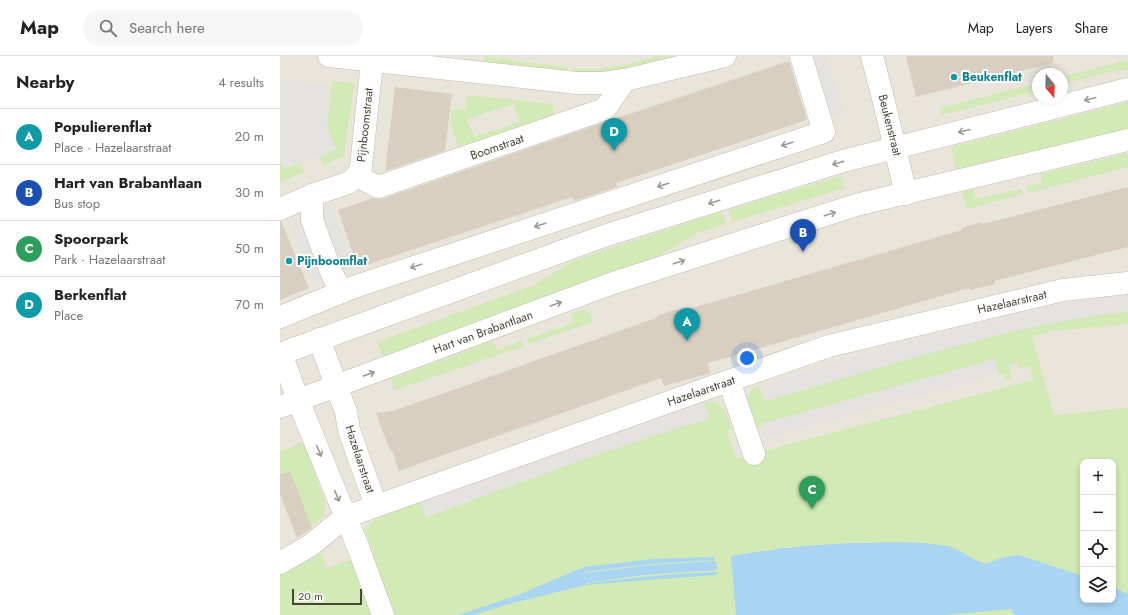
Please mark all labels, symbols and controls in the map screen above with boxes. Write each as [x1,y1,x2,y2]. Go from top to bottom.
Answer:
search box [83,10,363,46]
text: Map [20,14,59,41]
icon: search [97,17,119,39]
text: Search here [129,17,205,39]
text: Map [968,18,994,38]
text: Layers [1016,18,1052,38]
text: Share [1074,18,1108,38]
place label: Beukenflat [962,68,1022,86]
north arrow [1032,68,1068,104]
text: Nearby [16,70,74,94]
marker: Beukenflat [949,72,959,82]
text: 4 results [218,73,264,92]
street label: Pijnboomstraat [352,87,378,163]
street label: Beukenstraat [874,92,906,158]
one-way arrow [1084,95,1097,103]
text: Populierenflat [54,116,152,138]
pin: D [601,118,627,151]
text: A [24,127,34,146]
text: 20 m [235,127,264,146]
one-way arrow [958,127,971,135]
street label: Boomstraat [468,129,526,165]
text: Place · Hazelaarstraat [54,138,171,157]
one-way arrow [781,141,794,148]
one-way arrow [832,160,845,167]
text: Hart van Brabantlaan [54,172,202,194]
one-way arrow [658,181,670,189]
text: B [25,183,33,202]
text: 30 m [235,183,264,202]
text: Bus stop [54,194,100,213]
one-way arrow [708,199,721,206]
one-way arrow [823,210,836,217]
pin: B [790,219,816,252]
one-way arrow [534,222,546,230]
text: Spoorpark [54,228,129,250]
text: C [24,239,34,258]
text: 50 m [235,239,264,258]
text: Park · Hazelaarstraat [54,250,165,269]
place label: Pijnboomflat [297,252,367,270]
marker: Pijnboomflat [284,256,294,266]
one-way arrow [673,258,686,265]
one-way arrow [410,263,423,270]
text: Berkenflat [54,284,126,306]
street label: Hazelaarstraat [976,285,1049,319]
text: D [24,295,34,314]
text: 70 m [235,295,264,314]
one-way arrow [550,300,562,308]
text: Place [54,306,83,325]
street label: Hart van Brabantlaan [431,306,535,358]
pin: A [674,308,700,341]
your location [737,348,757,368]
one-way arrow [363,370,375,378]
street label: Hazelaarstraat [665,371,737,411]
street label: Hazelaarstraat [341,423,379,495]
one-way arrow [315,444,323,456]
map controls [1080,459,1116,603]
button: + [1080,459,1116,495]
pin: C [799,476,825,509]
one-way arrow [333,489,341,501]
button: − [1080,495,1116,531]
button: locate [1080,531,1116,567]
button: layers [1080,567,1116,603]
scale bar [292,587,362,606]
text: 20 m [298,588,323,604]

